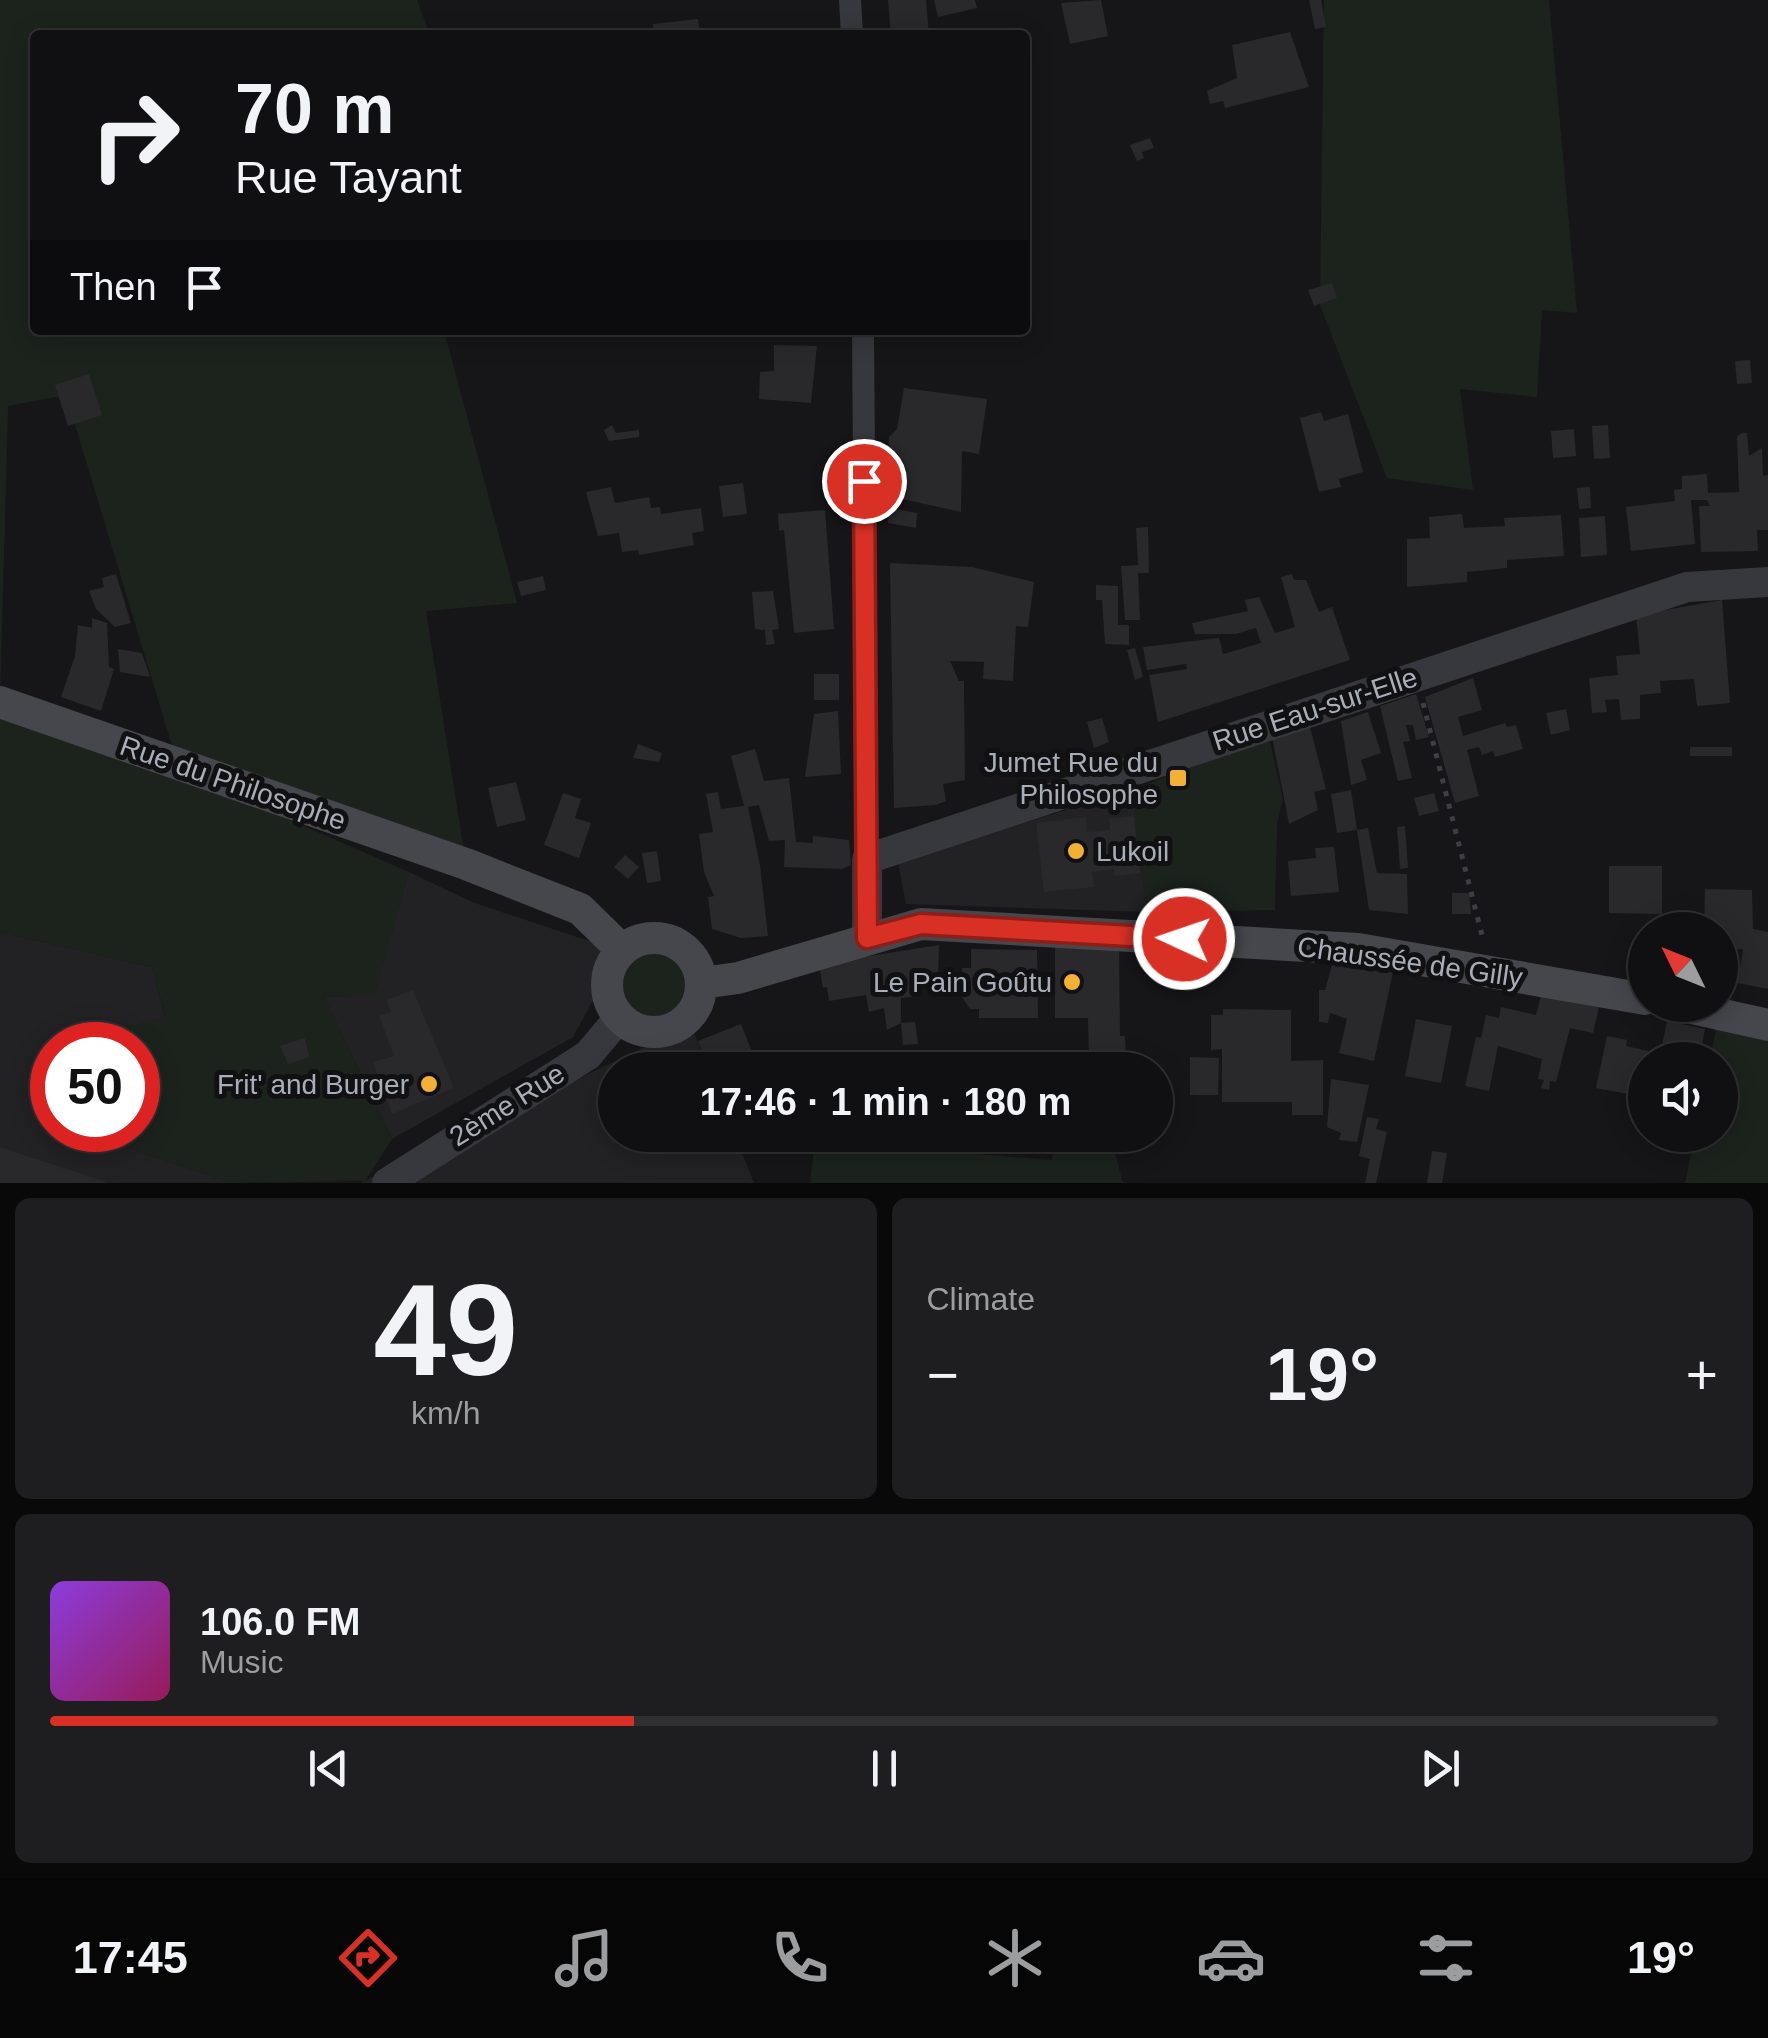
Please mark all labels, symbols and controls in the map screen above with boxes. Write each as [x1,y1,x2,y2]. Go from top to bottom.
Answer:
icon: right [70,70,200,200]
text: 70 m [235,70,395,148]
text: Rue Tayant [235,152,462,203]
icon: arrive [177,260,232,315]
text: Then [70,266,157,308]
pin [822,439,907,524]
icon: arrive [837,454,892,509]
street label: Rue Eau-sur-Elle [1209,661,1421,757]
street label: Rue du Philosophe [116,730,350,836]
place label: Jumet Rue du Philosophe [984,747,1158,810]
marker: Jumet Rue du Philosophe [1167,767,1189,789]
place label: Lukoil [1096,836,1169,867]
marker: Lukoil [1065,840,1087,862]
position arrow [1132,887,1236,991]
north arrow [1628,912,1738,1022]
map controls [1628,912,1738,1152]
street label: Chaussée de Gilly [1295,931,1525,993]
place label: Le Pain Goûtu [873,967,1052,998]
marker: Le Pain Goûtu [1061,971,1083,993]
speed limit sign: 50 [30,1022,160,1152]
button: sound [1628,1042,1738,1152]
street label: 2ème Rue [444,1058,570,1152]
place label: Frit' and Burger [217,1069,409,1100]
marker: Frit' and Burger [418,1073,440,1095]
text: 17:46 · 1 min · 180 m [700,1081,1071,1123]
text: 49 [373,1257,518,1403]
text: Climate [927,1281,1035,1317]
text: 19° [1266,1332,1379,1416]
text: − [927,1344,959,1406]
text: + [1686,1344,1718,1406]
text: km/h [411,1395,480,1431]
text: 106.0 FM [200,1601,361,1643]
text: Music [200,1644,284,1680]
icon: previous [301,1741,356,1796]
icon: pause [857,1741,912,1796]
icon: next [1413,1741,1468,1796]
icon: directions [333,1923,403,1993]
icon: music [549,1923,619,1993]
icon: phone [765,1923,835,1993]
icon: climate [980,1923,1050,1993]
icon: car [1196,1923,1266,1993]
icon: filters [1411,1923,1481,1993]
text: 17:45 [73,1932,188,1983]
text: 19° [1627,1932,1695,1983]

